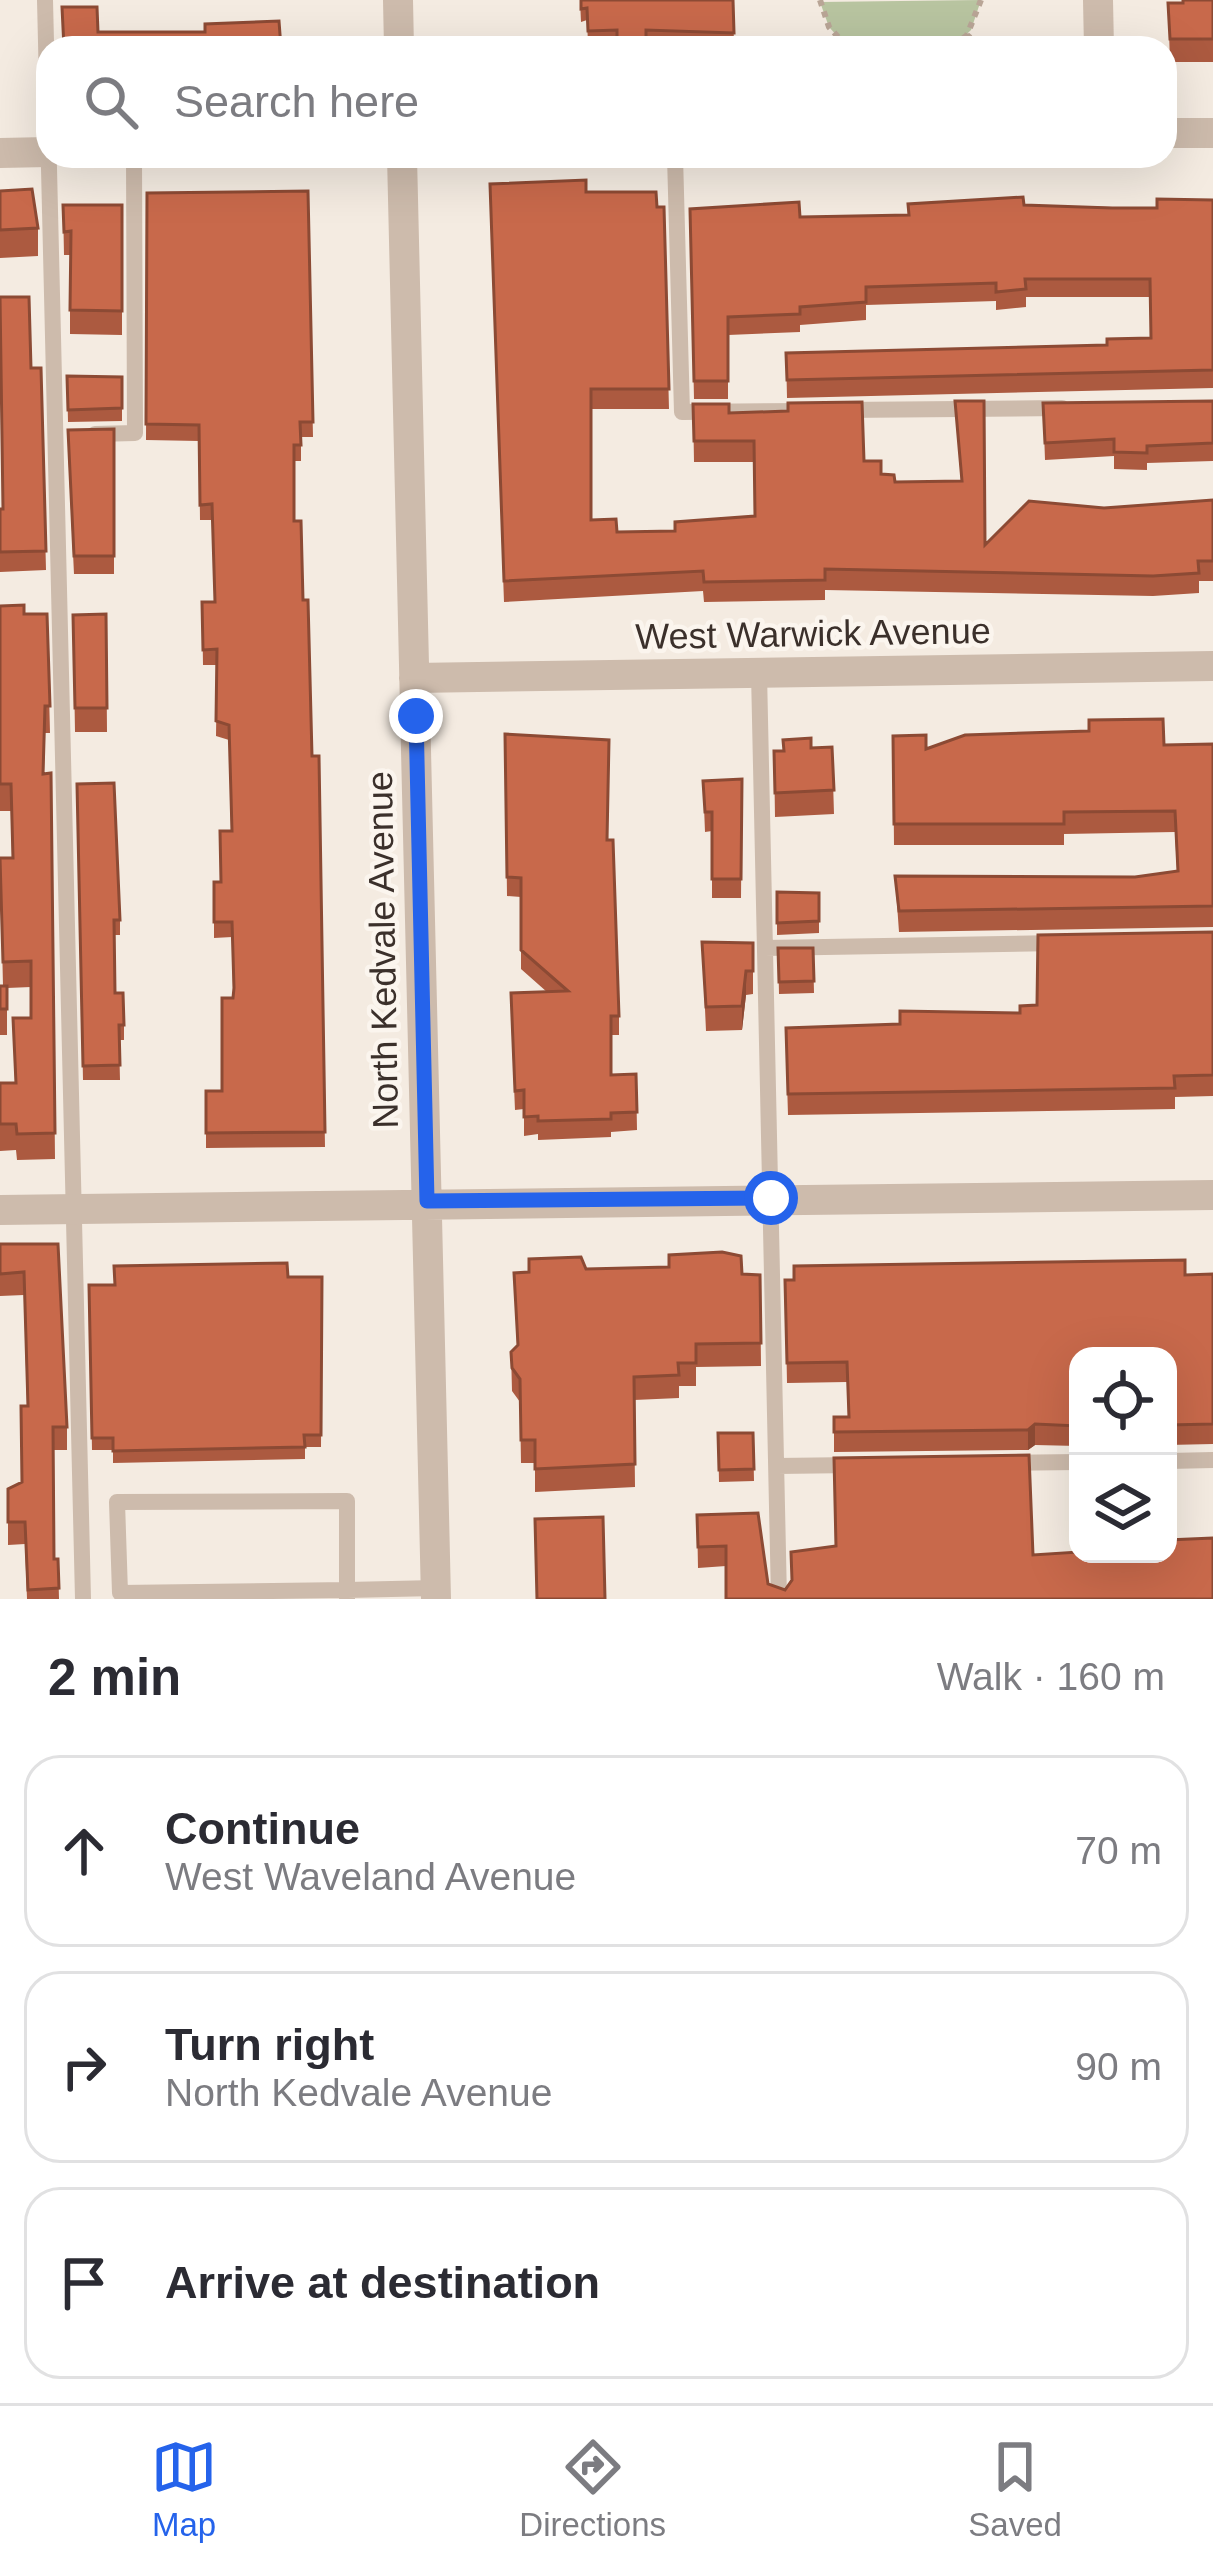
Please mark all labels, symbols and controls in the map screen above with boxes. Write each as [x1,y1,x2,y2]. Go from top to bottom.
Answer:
search box [36,36,1177,168]
icon: search [78,69,144,135]
text: Search here [174,76,419,127]
street label: West Warwick Avenue [635,610,991,657]
route end [389,689,443,743]
street label: North Kedvale Avenue [359,771,406,1129]
route start [744,1171,798,1225]
map controls [1069,1347,1177,1563]
button: locate [1069,1347,1177,1455]
button: layers [1069,1455,1177,1563]
text: 2 min [48,1649,181,1706]
text: Walk · 160 m [937,1655,1165,1698]
text: Continue [165,1803,360,1854]
icon: ahead [51,1818,117,1884]
text: 70 m [1075,1829,1162,1872]
text: West Waveland Avenue [165,1855,576,1898]
text: Turn right [165,2019,374,2070]
icon: right [51,2034,117,2100]
text: 90 m [1075,2045,1162,2088]
text: North Kedvale Avenue [165,2071,552,2114]
icon: arrive [51,2250,117,2316]
text: Arrive at destination [165,2257,600,2308]
tab: Map [151,2434,217,2544]
tab: Directions [519,2434,666,2544]
tab: Saved [968,2434,1062,2544]

